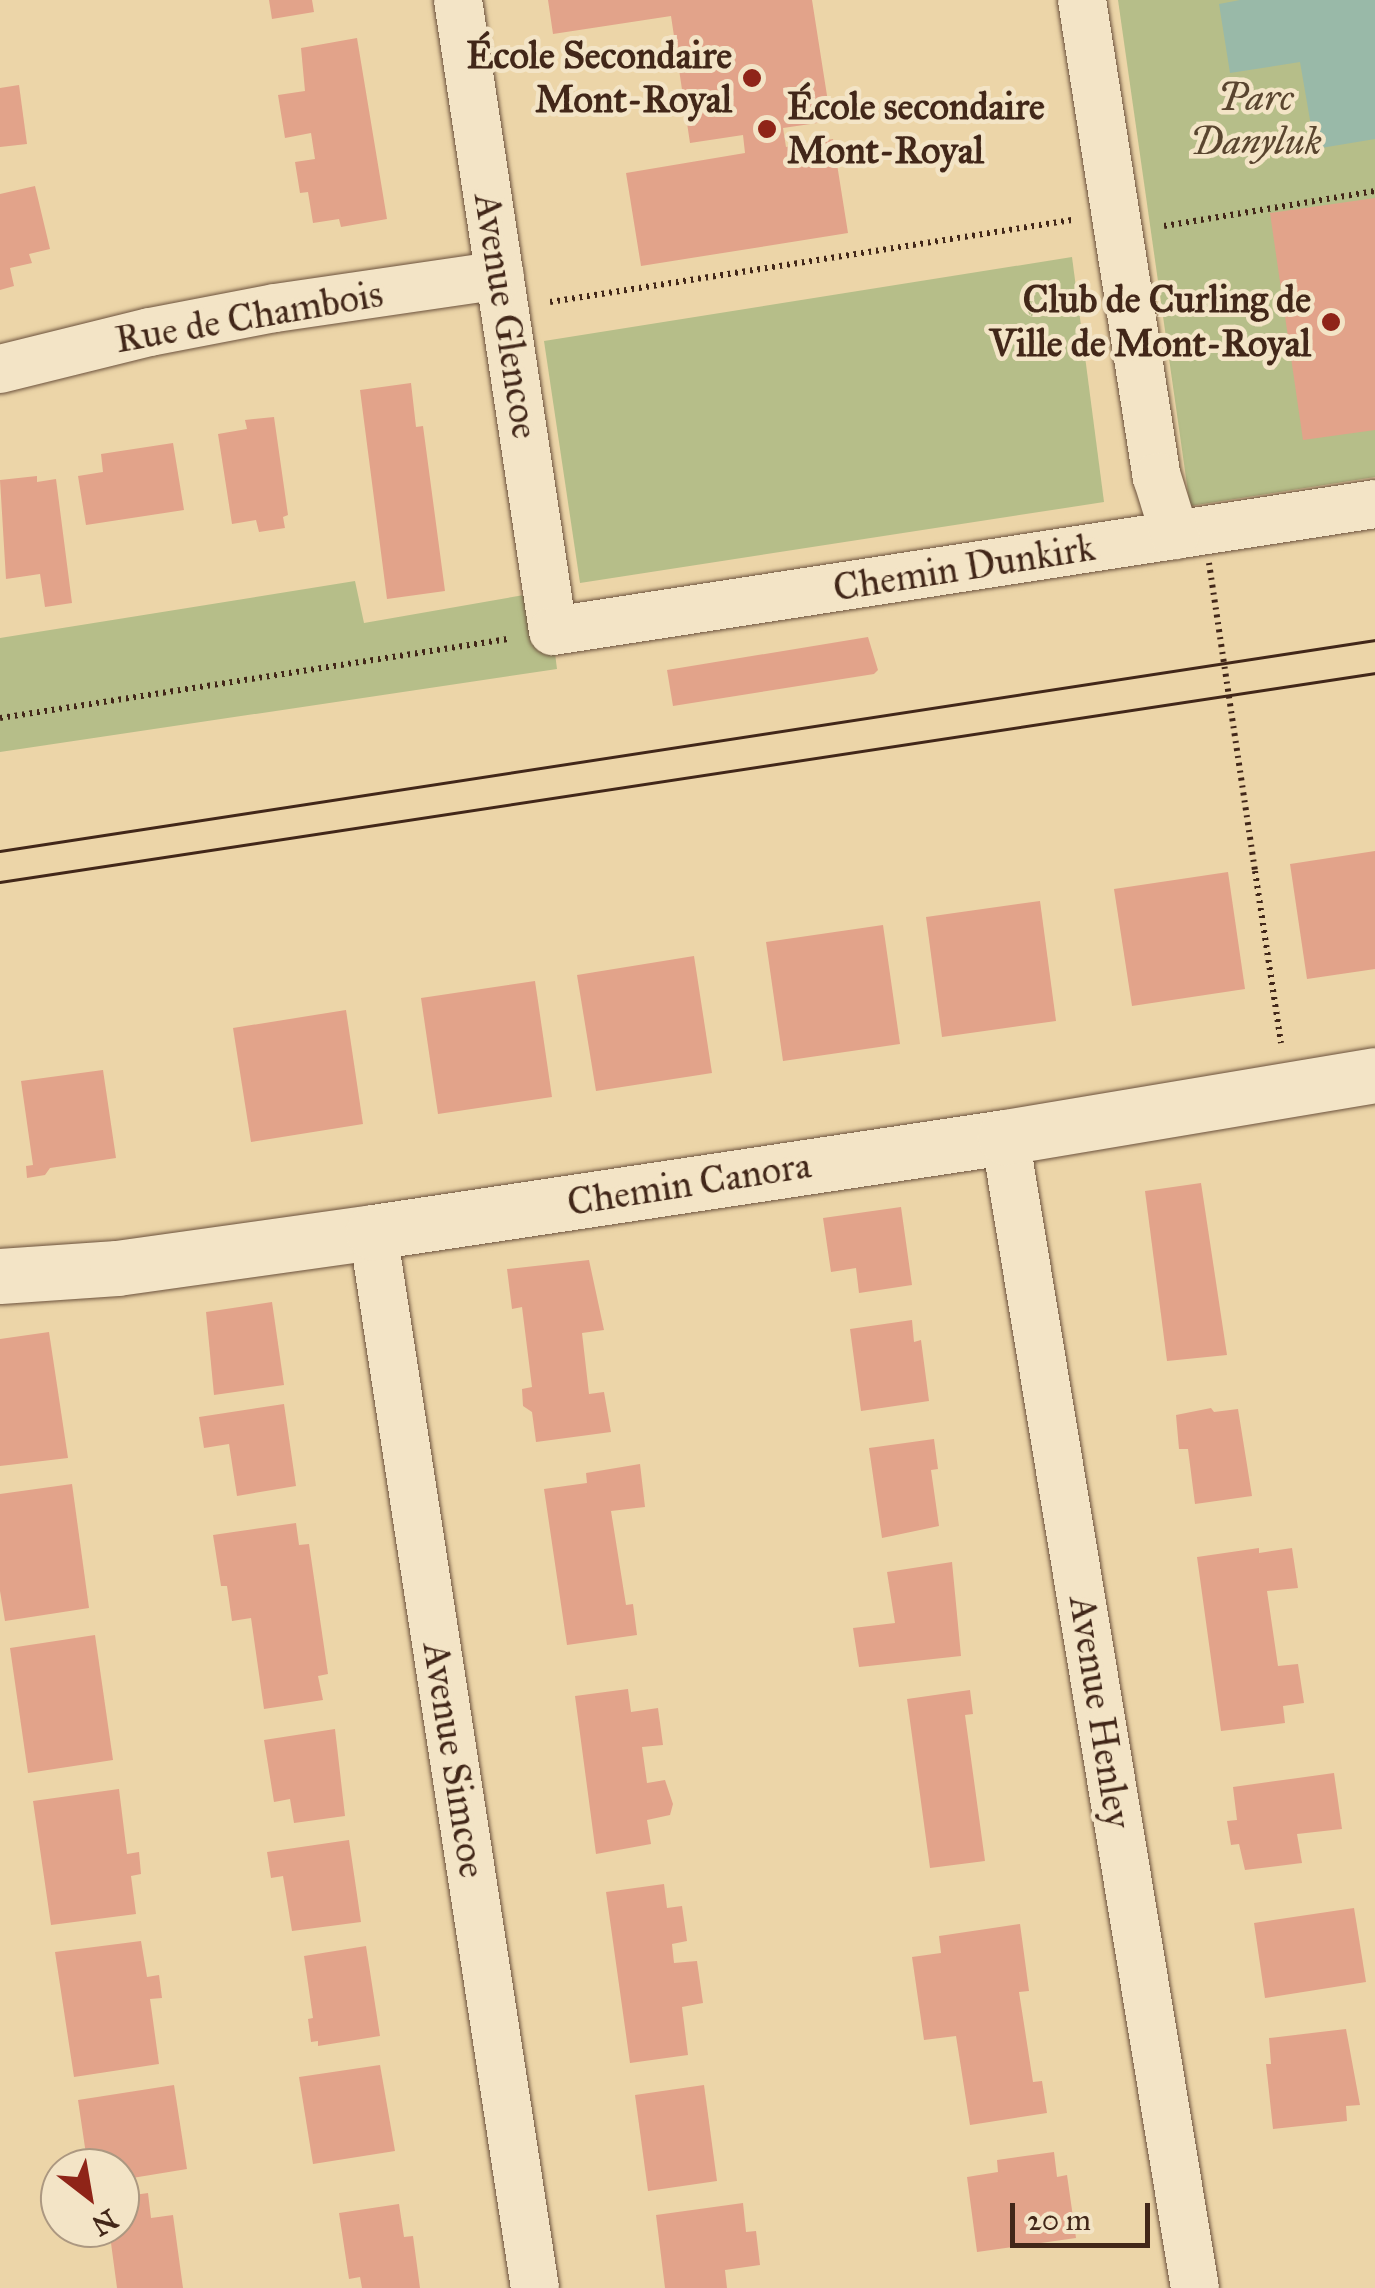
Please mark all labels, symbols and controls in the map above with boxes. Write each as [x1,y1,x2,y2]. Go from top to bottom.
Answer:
place label: École Secondaire Mont-Royal [466,33,732,122]
marker: École Secondaire Mont-Royal [741,67,763,89]
park label: Parc Danyluk [1190,75,1322,164]
place label: École secondaire Mont-Royal [787,84,1045,173]
marker: École secondaire Mont-Royal [756,118,778,140]
street label: Avenue Glencoe [464,190,548,442]
street label: Rue de Chambois [112,271,386,363]
place label: Club de Curling de Ville de Mont-Royal [990,277,1311,366]
marker: Club de Curling de Ville de Mont-Royal [1320,311,1342,333]
street label: Chemin Dunkirk [830,525,1098,611]
street label: Chemin Canora [564,1142,814,1226]
street label: Avenue Henley [1059,1593,1141,1831]
street label: Avenue Simcoe [413,1639,495,1881]
north arrow [40,2148,140,2248]
scale bar [1015,2183,1155,2245]
text: N [85,2201,124,2244]
text: 20 m [1027,2202,1091,2238]

